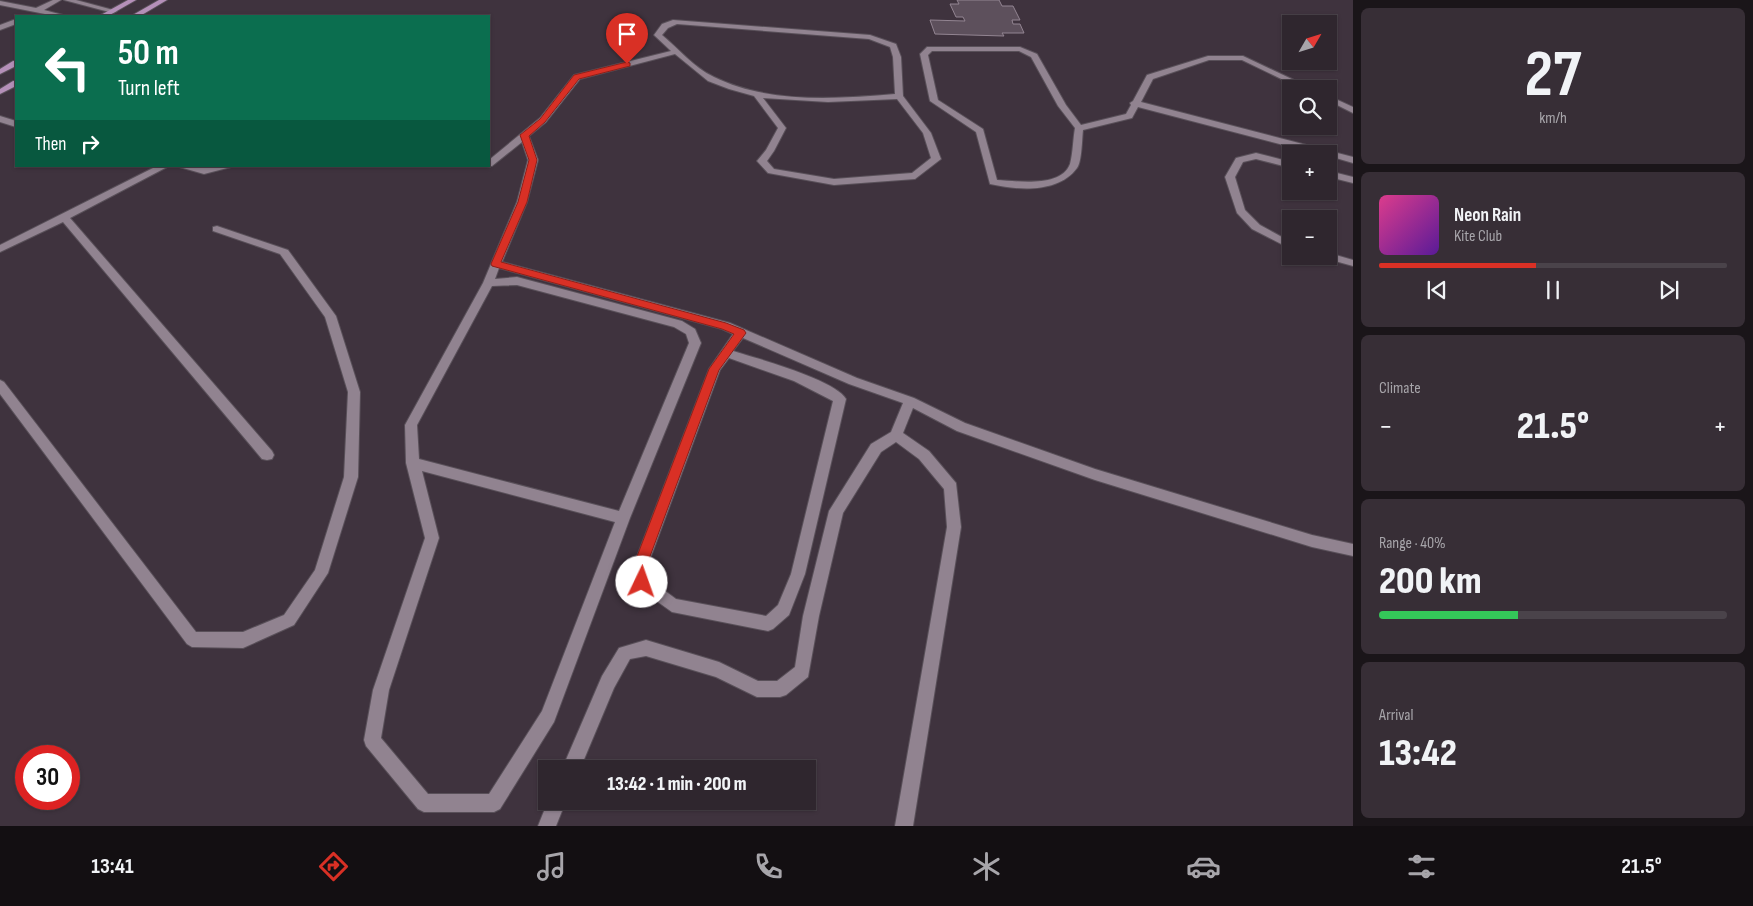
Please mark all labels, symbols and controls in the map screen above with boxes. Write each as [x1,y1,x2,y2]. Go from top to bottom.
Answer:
pin [606,13,648,64]
north arrow [1282,15,1338,70]
map controls [1282,15,1337,265]
icon: arrive [613,20,641,48]
text: 50 m [118,32,179,75]
icon: left [35,35,100,100]
text: 27 [1525,37,1581,115]
text: Turn left [118,75,180,102]
button: search [1282,80,1337,135]
text: km/h [1539,109,1567,128]
icon: right [76,130,104,158]
text: Then [35,133,66,156]
button: + [1282,145,1337,200]
text: Neon Rain [1454,204,1521,227]
button: − [1282,210,1337,265]
text: Kite Club [1454,227,1502,246]
icon: previous [1423,276,1451,304]
icon: pause [1539,276,1567,304]
icon: next [1655,276,1683,304]
text: Climate [1379,379,1421,398]
text: 21.5° [1517,404,1589,449]
text: − [1379,410,1393,443]
text: + [1713,410,1727,443]
text: Range · 40% [1379,534,1446,553]
position arrow [615,555,667,607]
text: 200 km [1379,559,1481,604]
text: Arrival [1379,706,1413,725]
text: 13:42 [1379,731,1457,776]
speed limit sign: 30 [15,745,80,810]
text: 13:42 · 1 min · 200 m [607,773,747,796]
icon: directions [316,849,351,884]
icon: music [534,849,569,884]
icon: phone [751,849,786,884]
icon: climate [969,849,1004,884]
icon: car [1186,849,1221,884]
icon: filters [1404,849,1439,884]
text: 13:41 [91,853,134,880]
text: 21.5° [1621,853,1662,880]

